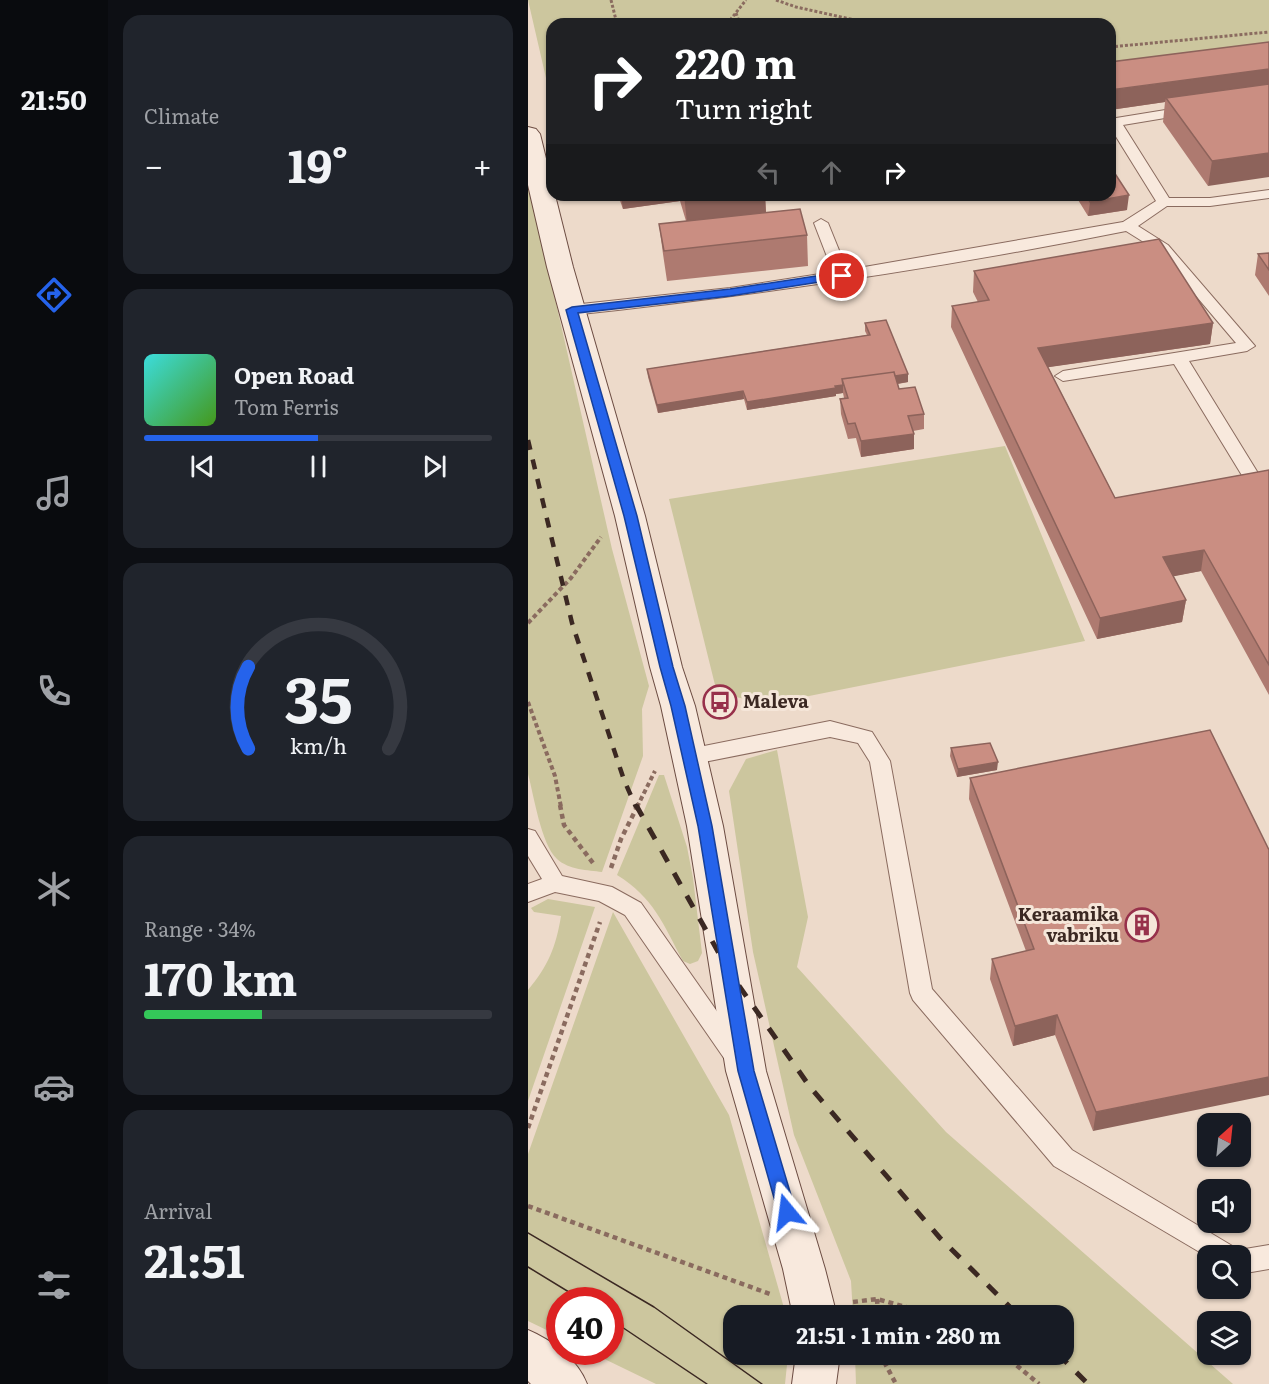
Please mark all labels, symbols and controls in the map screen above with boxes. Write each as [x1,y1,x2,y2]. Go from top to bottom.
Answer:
text: 220 m [675,30,796,92]
icon: right [576,42,654,120]
text: 21:50 [21,78,87,118]
text: Turn right [675,87,812,127]
text: Climate [144,100,219,130]
text: 19° [288,130,348,197]
text: − [144,139,163,188]
text: + [473,139,492,188]
icon: left [752,156,785,189]
icon: ahead [815,156,848,189]
icon: right [878,156,911,189]
pin [816,250,867,301]
icon: arrive [825,259,858,292]
icon: directions [33,274,75,316]
text: Open Road [234,358,354,391]
text: Tom Ferris [234,391,339,421]
icon: previous [186,450,219,483]
icon: pause [302,450,335,483]
icon: next [418,450,451,483]
icon: music [33,472,75,514]
text: 35 [284,650,352,742]
icon: phone [33,670,75,712]
bus stop icon: Maleva [702,684,738,720]
place label: Maleva [743,687,809,714]
text: km/h [289,729,347,761]
icon: climate [33,868,75,910]
place label: Keraamika vabriku [1018,900,1120,948]
building icon: Keraamika vabriku [1124,907,1160,943]
text: Range · 34% [144,913,256,943]
text: 170 km [144,943,297,1010]
icon: car [33,1066,75,1108]
north arrow [1197,1113,1251,1167]
map controls [1197,1113,1251,1365]
button: sound [1197,1179,1251,1233]
position arrow [755,1180,819,1244]
text: Arrival [144,1195,212,1225]
text: 21:51 [144,1225,245,1292]
button: search [1197,1245,1251,1299]
icon: filters [33,1264,75,1306]
speed limit sign: 40 [546,1287,624,1365]
button: layers [1197,1311,1251,1365]
text: 21:51 · 1 min · 280 m [796,1318,1001,1351]

